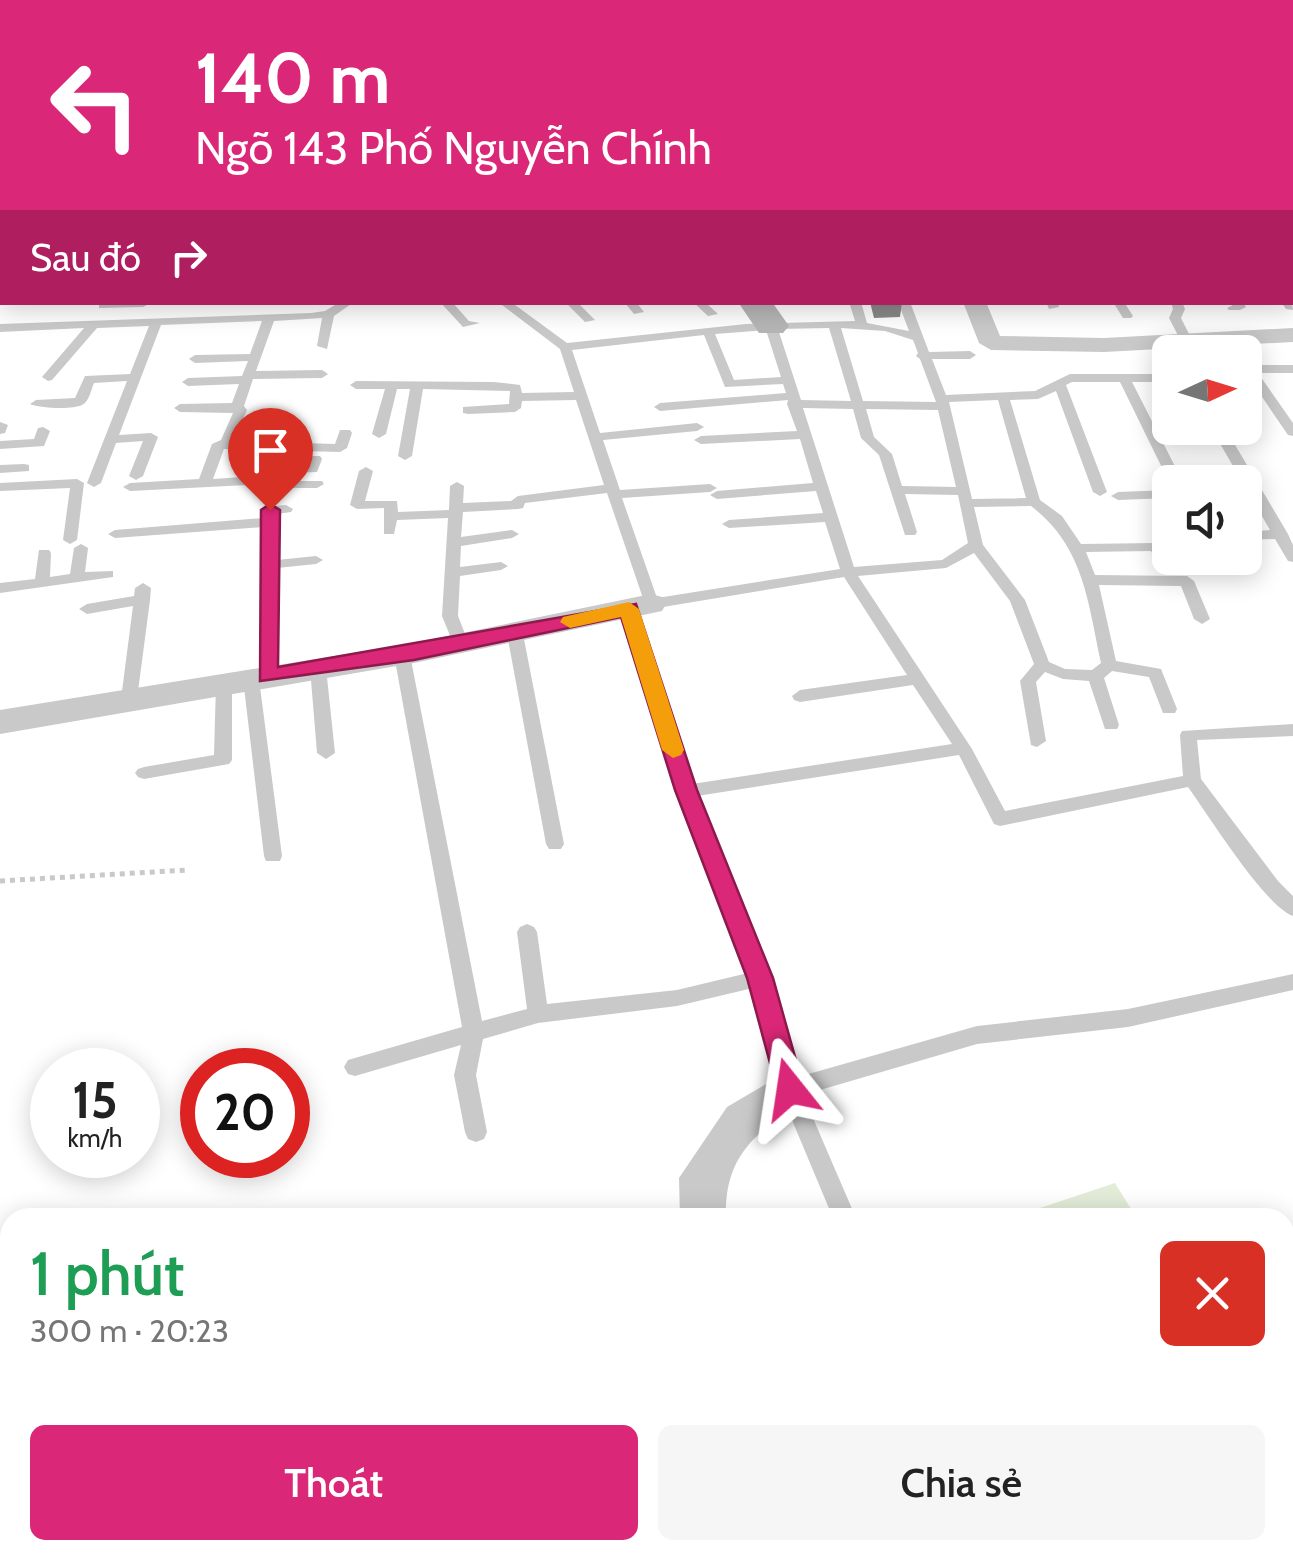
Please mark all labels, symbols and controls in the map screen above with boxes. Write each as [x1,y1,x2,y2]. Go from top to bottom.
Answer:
text: 140 m [195,35,390,121]
icon: left [30,40,160,170]
text: Ngõ 143 Phố Nguyễn Chính [195,121,712,175]
icon: right [161,230,216,285]
text: Sau đó [30,234,141,281]
north arrow [1152,335,1262,445]
map controls [1152,335,1262,575]
pin [228,408,313,511]
icon: arrive [243,423,298,478]
button: sound [1152,465,1262,575]
position arrow [738,1037,842,1141]
speed limit sign: 20 [180,1048,310,1178]
text: 15 [72,1070,118,1131]
text: km/h [68,1123,122,1153]
text: 1 phút [30,1237,184,1310]
button: close [1160,1241,1265,1346]
text: 300 m · 20:23 [30,1311,229,1350]
button: Thoát [30,1425,638,1540]
button: Chia sẻ [658,1425,1265,1540]

